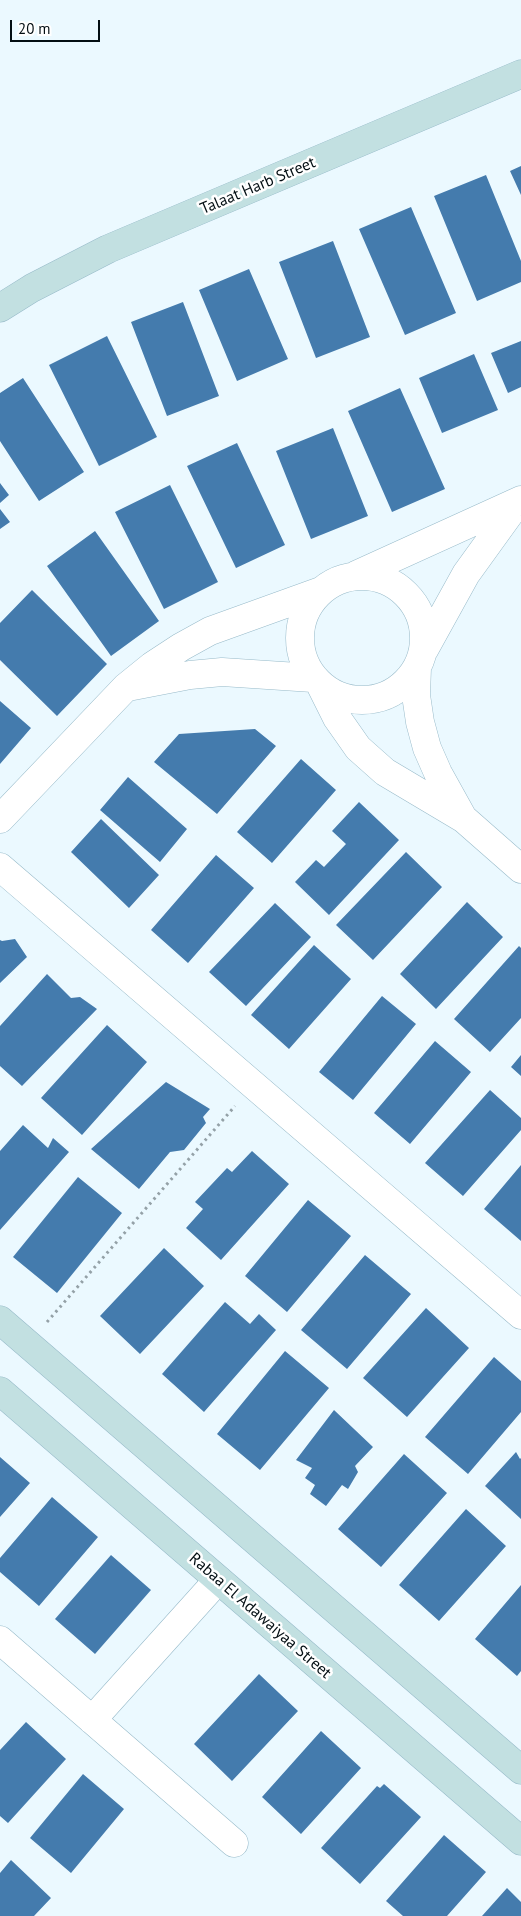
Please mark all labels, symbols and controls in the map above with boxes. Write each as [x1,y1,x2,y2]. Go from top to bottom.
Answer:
scale bar [12,10,102,42]
text: 20 m [18,19,51,38]
street label: Talaat Harb Street [198,153,318,219]
street label: Rabaa El Adawaiyaa Street [185,1549,335,1683]

